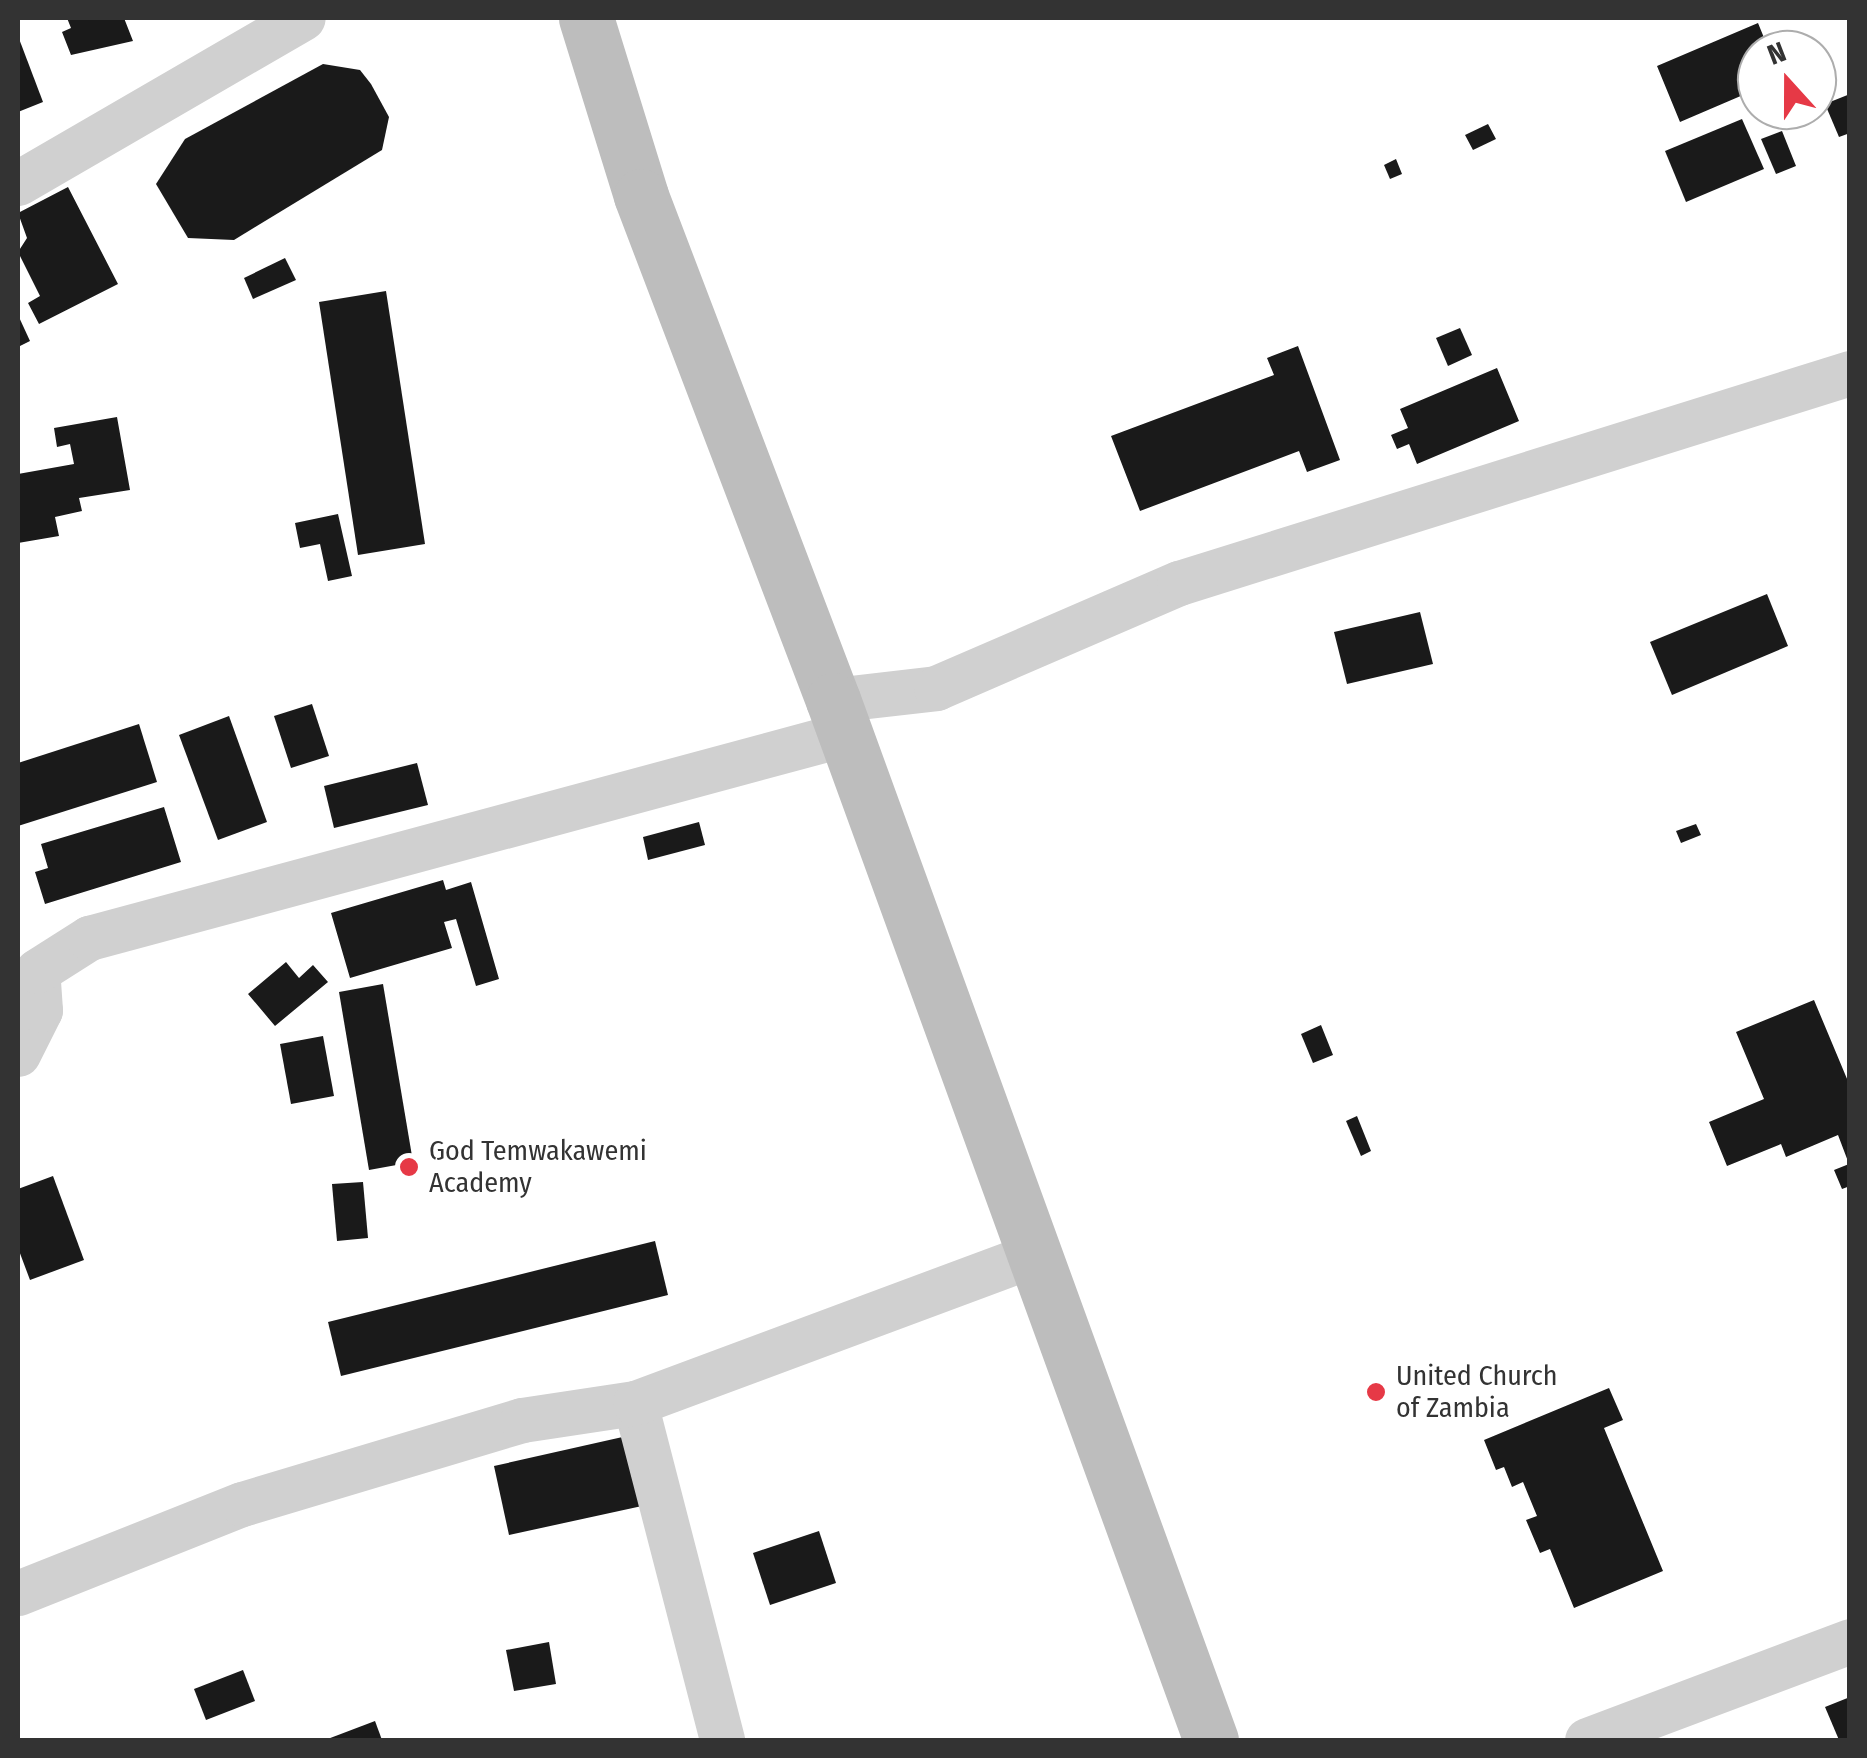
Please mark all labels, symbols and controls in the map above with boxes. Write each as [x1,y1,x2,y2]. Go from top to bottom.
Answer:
north arrow [1737,30,1837,130]
text: N [1763,35,1791,72]
place label: God Temwakawemi Academy [429,1134,647,1200]
marker: God Temwakawemi Academy [398,1156,420,1178]
place label: United Church of Zambia [1396,1359,1558,1425]
marker: United Church of Zambia [1365,1381,1387,1403]

